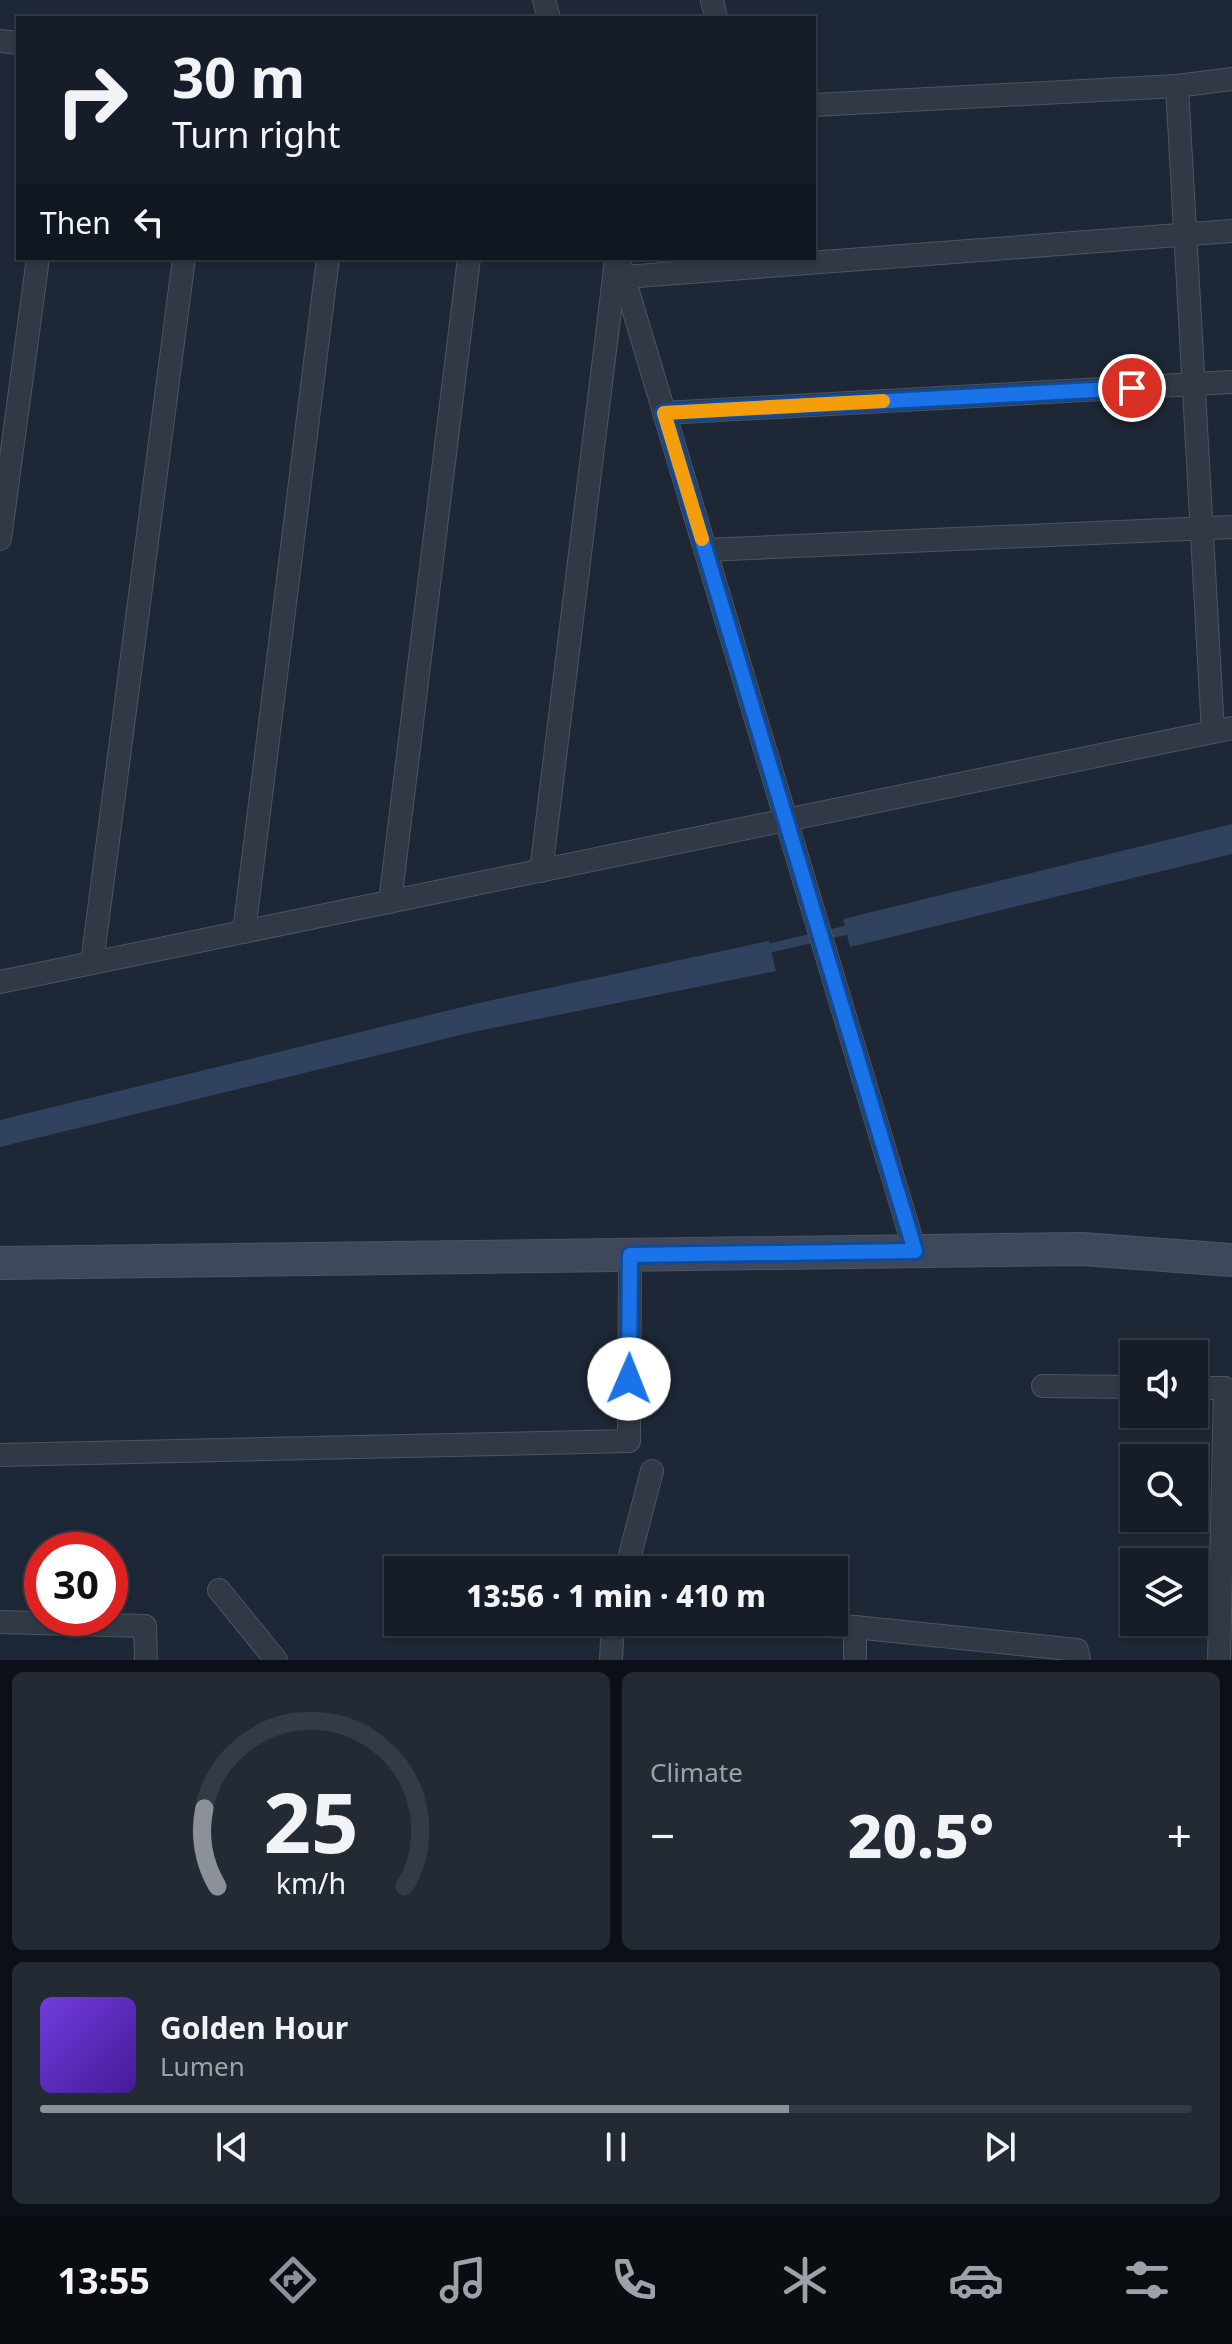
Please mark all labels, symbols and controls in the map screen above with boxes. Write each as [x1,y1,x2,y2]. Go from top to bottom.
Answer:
text: 30 m [172,38,305,114]
icon: right [40,48,144,152]
text: Turn right [172,110,340,159]
icon: left [127,200,171,244]
text: Then [40,202,111,243]
pin [1098,354,1166,422]
icon: arrive [1110,366,1154,410]
position arrow [587,1337,671,1421]
map controls [1120,1340,1208,1636]
button: sound [1120,1340,1208,1428]
button: search [1120,1444,1208,1532]
speed limit sign: 30 [24,1532,128,1636]
button: layers [1120,1548,1208,1636]
text: 13:56 · 1 min · 410 m [466,1575,766,1616]
text: Climate [650,1754,743,1790]
text: 25 [263,1764,359,1877]
text: 20.5° [848,1794,994,1876]
text: − [650,1805,675,1865]
text: + [1167,1805,1192,1865]
text: km/h [276,1863,346,1902]
text: Golden Hour [160,2007,348,2048]
text: Lumen [160,2048,245,2084]
icon: previous [210,2125,254,2169]
icon: pause [594,2125,638,2169]
icon: next [978,2125,1022,2169]
icon: directions [265,2252,321,2308]
icon: music [435,2252,491,2308]
icon: phone [606,2252,662,2308]
icon: climate [777,2252,833,2308]
icon: car [948,2252,1004,2308]
icon: filters [1119,2252,1175,2308]
text: 13:55 [57,2256,150,2305]

